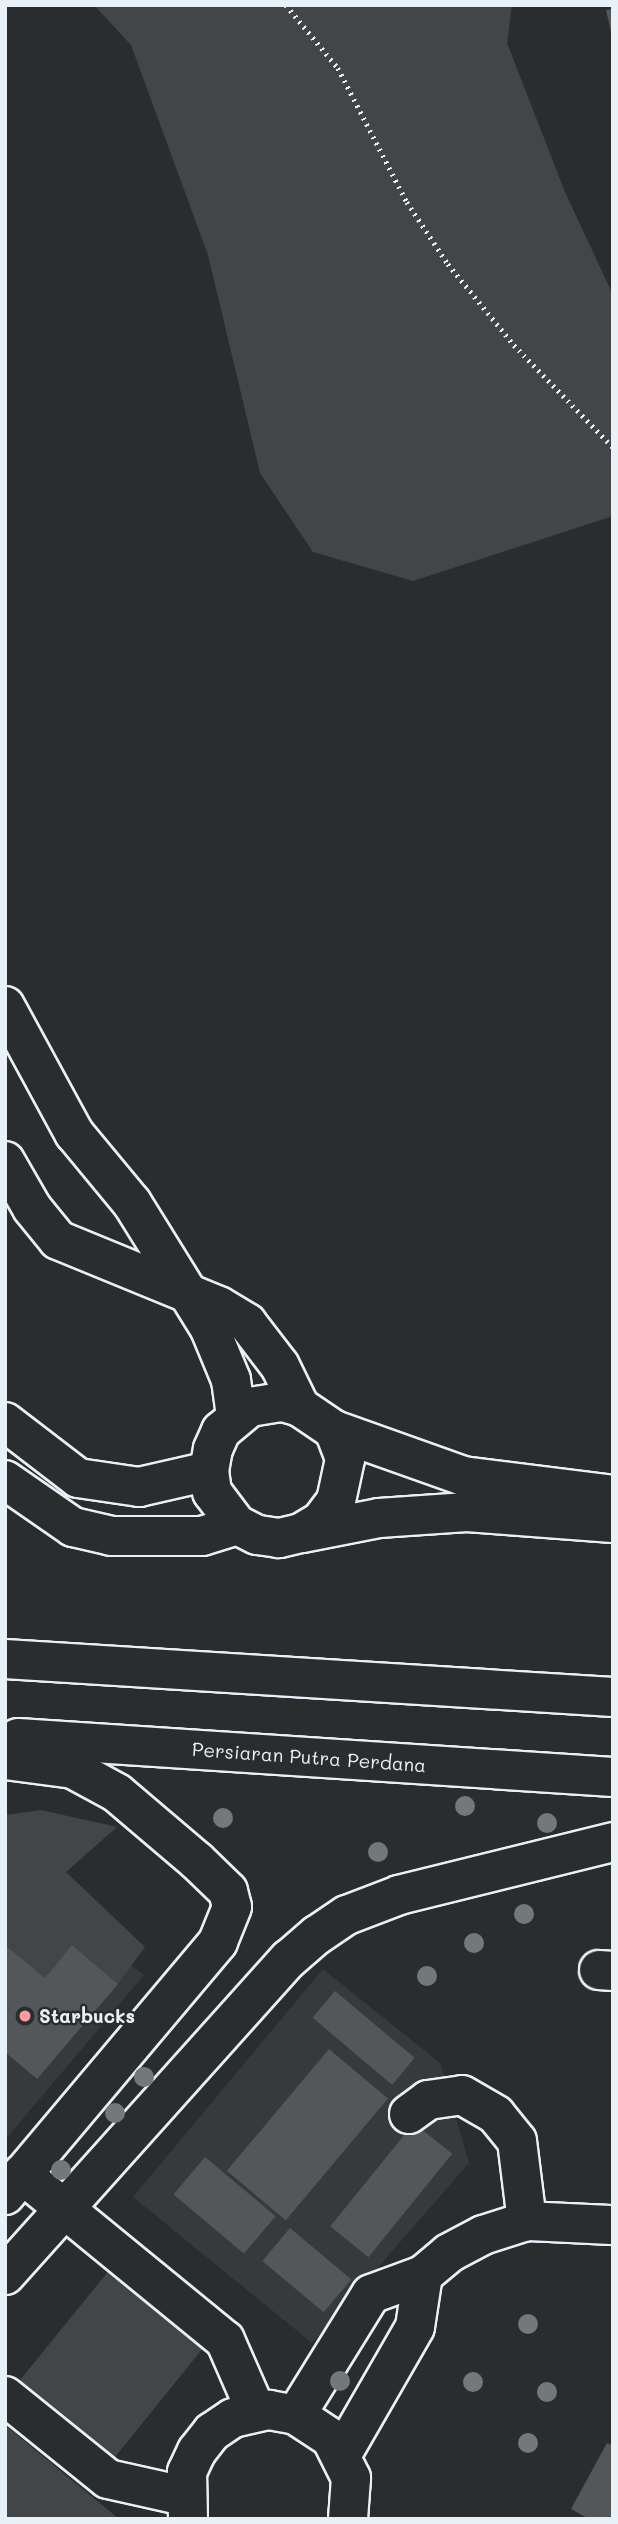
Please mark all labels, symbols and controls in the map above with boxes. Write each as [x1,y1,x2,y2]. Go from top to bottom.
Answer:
street label: Persiaran Putra Perdana [191,1737,427,1777]
place label: Starbucks [39,2005,135,2027]
marker: Starbucks [17,2008,33,2024]

